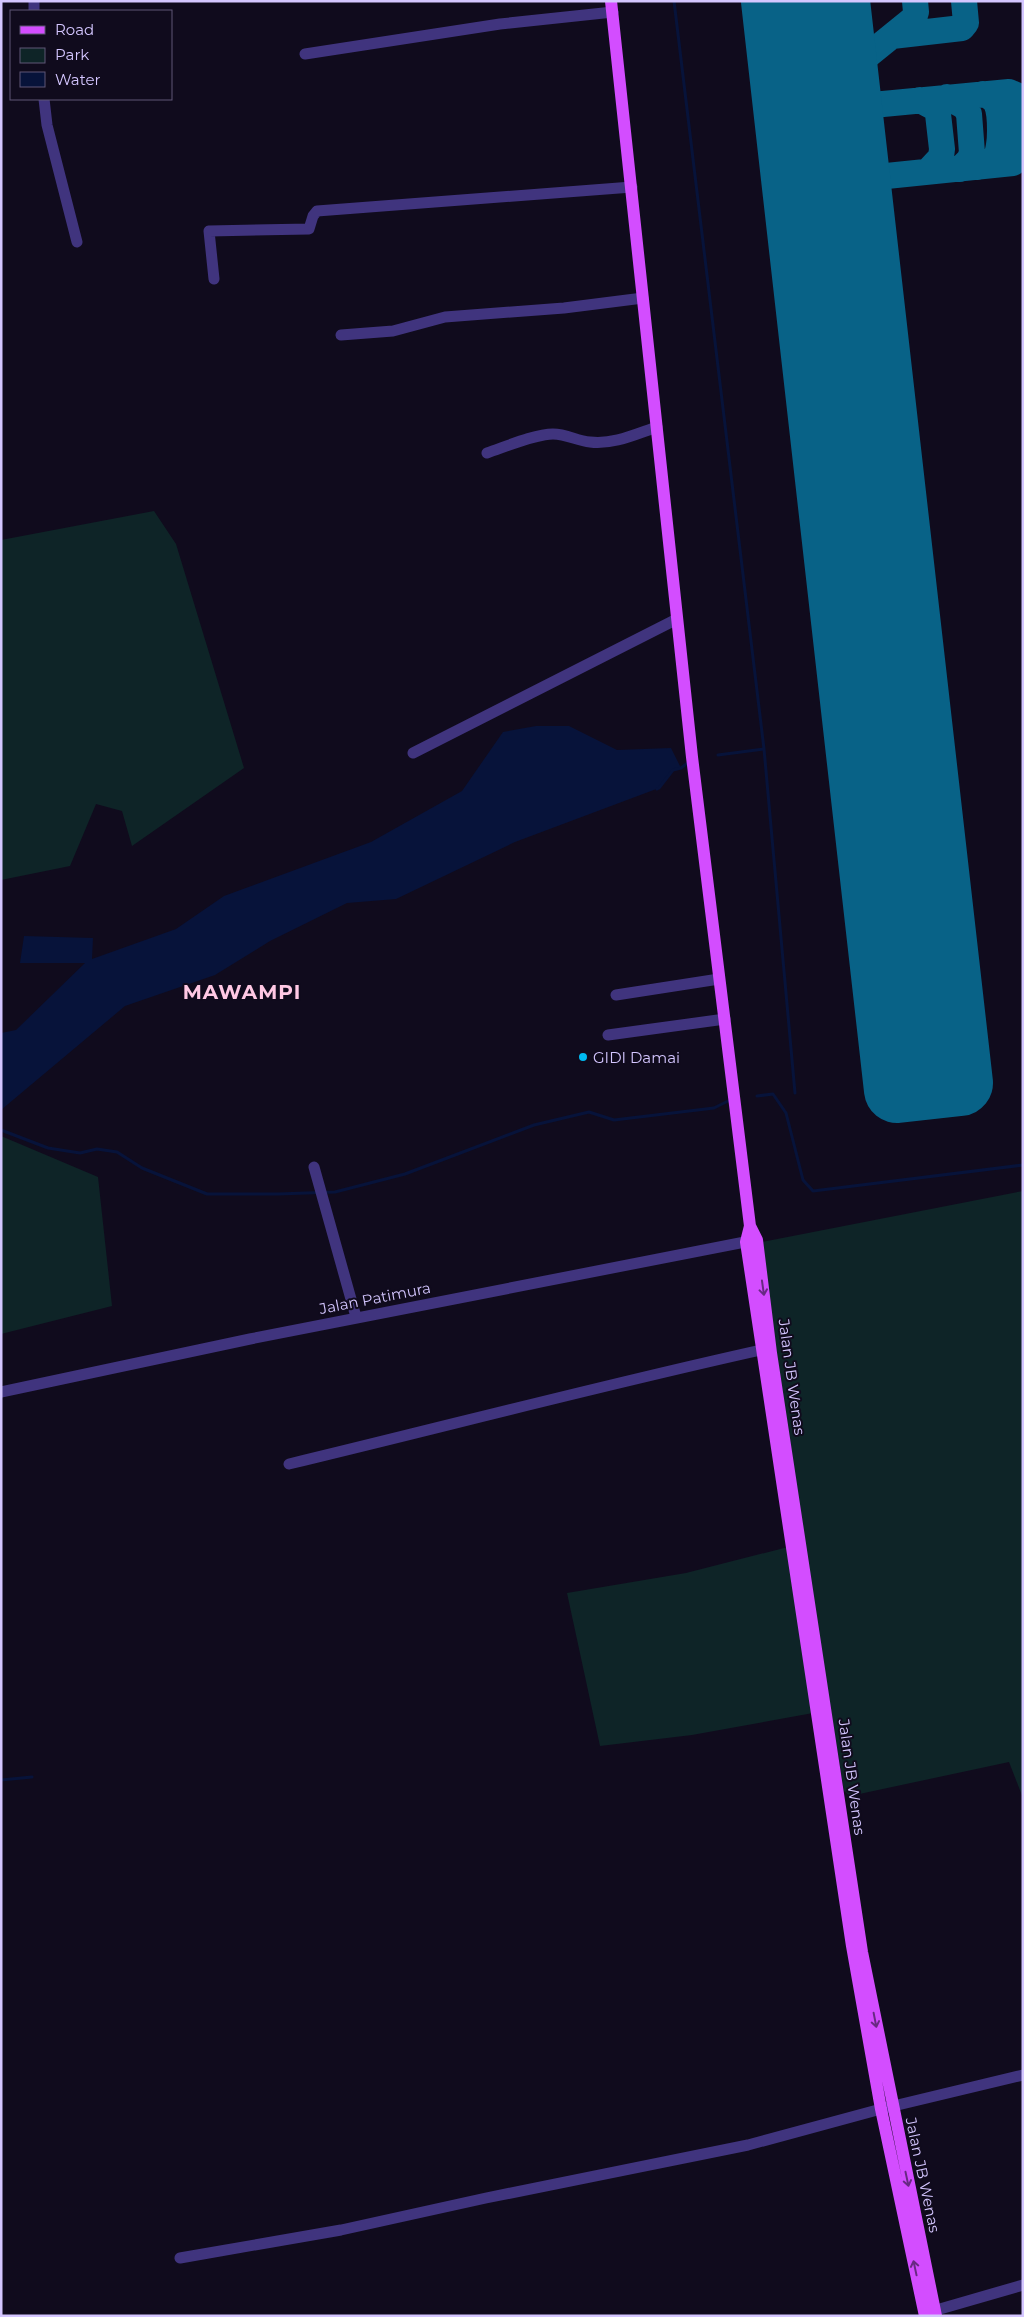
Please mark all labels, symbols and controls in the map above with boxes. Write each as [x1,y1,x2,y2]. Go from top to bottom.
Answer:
legend [10,10,172,100]
text: Road [55,20,94,39]
text: Park [55,45,89,64]
text: Water [55,70,101,89]
district label: MAWAMPI [183,980,301,1004]
place label: GIDI Damai [593,1048,680,1067]
marker: GIDI Damai [577,1051,589,1063]
street label: Jalan Patimura [317,1278,432,1318]
one-way arrow [758,1280,768,1296]
street label: Jalan JB Wenas [774,1317,810,1436]
street label: Jalan JB Wenas [834,1717,870,1836]
one-way arrow [871,2011,881,2027]
street label: Jalan JB Wenas [901,2115,944,2234]
one-way arrow [903,2171,912,2187]
one-way arrow [910,2260,919,2276]

